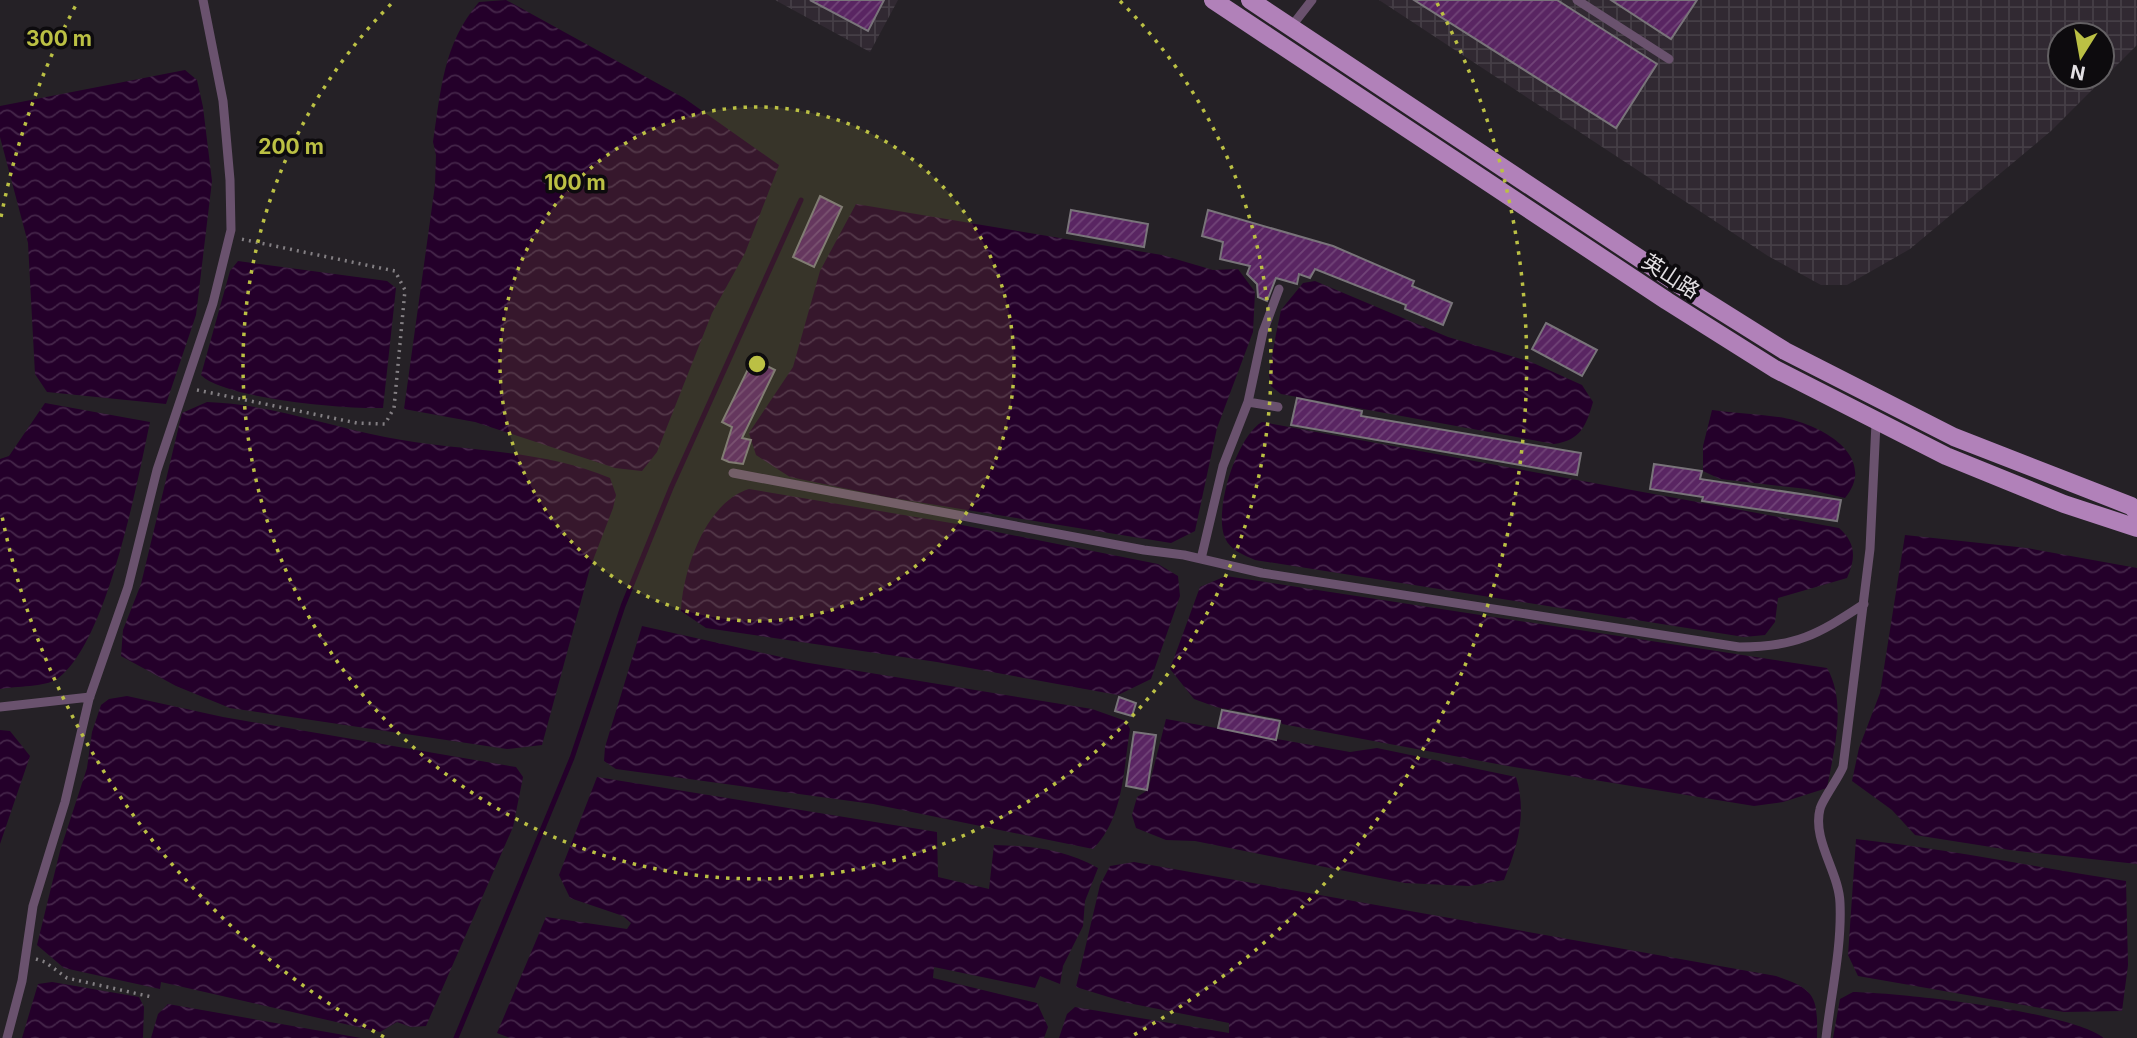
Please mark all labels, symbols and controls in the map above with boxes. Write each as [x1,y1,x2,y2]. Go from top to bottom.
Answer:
north arrow [2046,21,2116,91]
text: 300 m [26,26,92,51]
text: N [2069,60,2087,85]
text: 200 m [258,134,324,159]
text: 100 m [544,170,606,195]
street label: 英山路 [1638,248,1704,304]
centre of rings [745,352,769,376]

